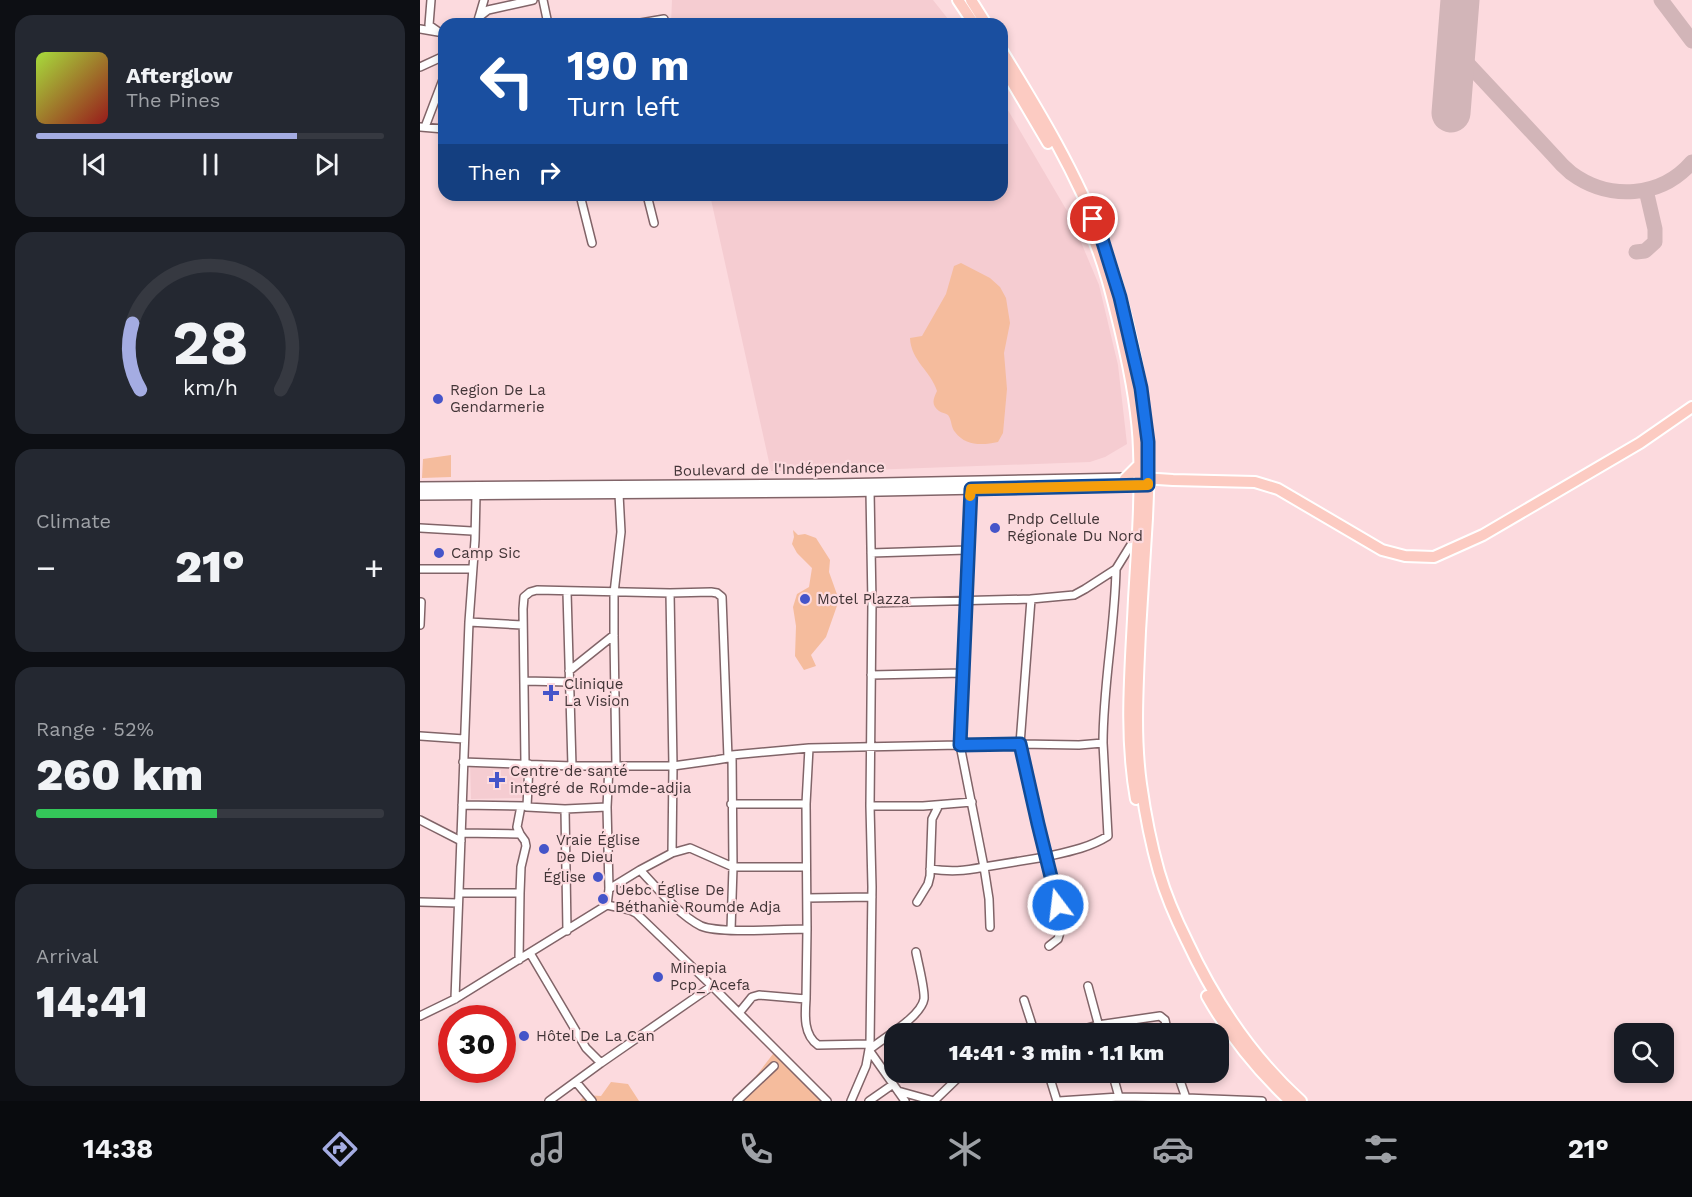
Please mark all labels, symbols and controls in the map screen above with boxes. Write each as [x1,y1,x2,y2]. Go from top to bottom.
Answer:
text: 190 m [567,41,690,90]
icon: left [468,42,546,120]
text: Afterglow [126,63,233,88]
text: The Pines [126,88,220,112]
text: Turn left [567,91,679,123]
icon: previous [78,148,111,181]
icon: pause [194,148,227,181]
icon: next [310,148,343,181]
icon: right [533,156,566,189]
text: Then [468,160,521,185]
pin [1067,193,1118,244]
icon: arrive [1076,202,1109,235]
text: 28 [172,306,248,379]
text: km/h [182,376,238,401]
place label: Region De La Gendarmerie [450,381,546,416]
marker: Region De La Gendarmerie [431,392,445,406]
street label: Boulevard de l'Indépendance [673,458,885,480]
text: Climate [36,509,111,533]
place label: Pndp Cellule Régionale Du Nord [1007,510,1143,545]
marker: Pndp Cellule Régionale Du Nord [988,521,1002,535]
text: 21° [175,540,245,593]
place label: Camp Sic [451,544,521,562]
marker: Camp Sic [432,546,446,560]
text: − [36,548,56,587]
text: + [364,548,384,587]
place label: Motel Plazza [817,590,910,608]
marker: Motel Plazza [798,592,812,606]
place label: Clinique La Vision [564,675,630,710]
marker: Clinique La Vision [542,684,560,702]
text: Range · 52% [36,717,154,741]
text: 260 km [36,748,203,801]
place label: Centre de santé integré de Roumde-adjia [510,762,692,797]
marker: Centre de santé integré de Roumde-adjia [488,771,506,789]
place label: Vraie Église De Dieu [556,831,640,866]
marker: Vraie Église De Dieu [537,842,551,856]
place label: Église [543,868,586,886]
marker: Église [591,870,605,884]
position arrow [1026,873,1090,937]
place label: Uebc Église De Béthanie Roumde Adja [615,881,781,916]
marker: Uebc Église De Béthanie Roumde Adja [596,892,610,906]
text: Arrival [36,944,98,968]
place label: Minepia Pcp_ Acefa [670,959,751,994]
marker: Minepia Pcp_ Acefa [651,970,665,984]
text: 14:41 [36,975,148,1028]
speed limit sign: 30 [438,1005,516,1083]
map controls [1614,1023,1674,1083]
button: search [1614,1023,1674,1083]
place label: Hôtel De La Can [536,1027,655,1045]
marker: Hôtel De La Can [517,1029,531,1043]
text: 14:41 · 3 min · 1.1 km [949,1040,1164,1065]
icon: directions [319,1128,361,1170]
icon: music [527,1128,569,1170]
icon: phone [735,1128,777,1170]
icon: climate [944,1128,986,1170]
icon: car [1152,1128,1194,1170]
icon: filters [1360,1128,1402,1170]
text: 14:38 [83,1133,153,1165]
text: 21° [1568,1133,1609,1165]

